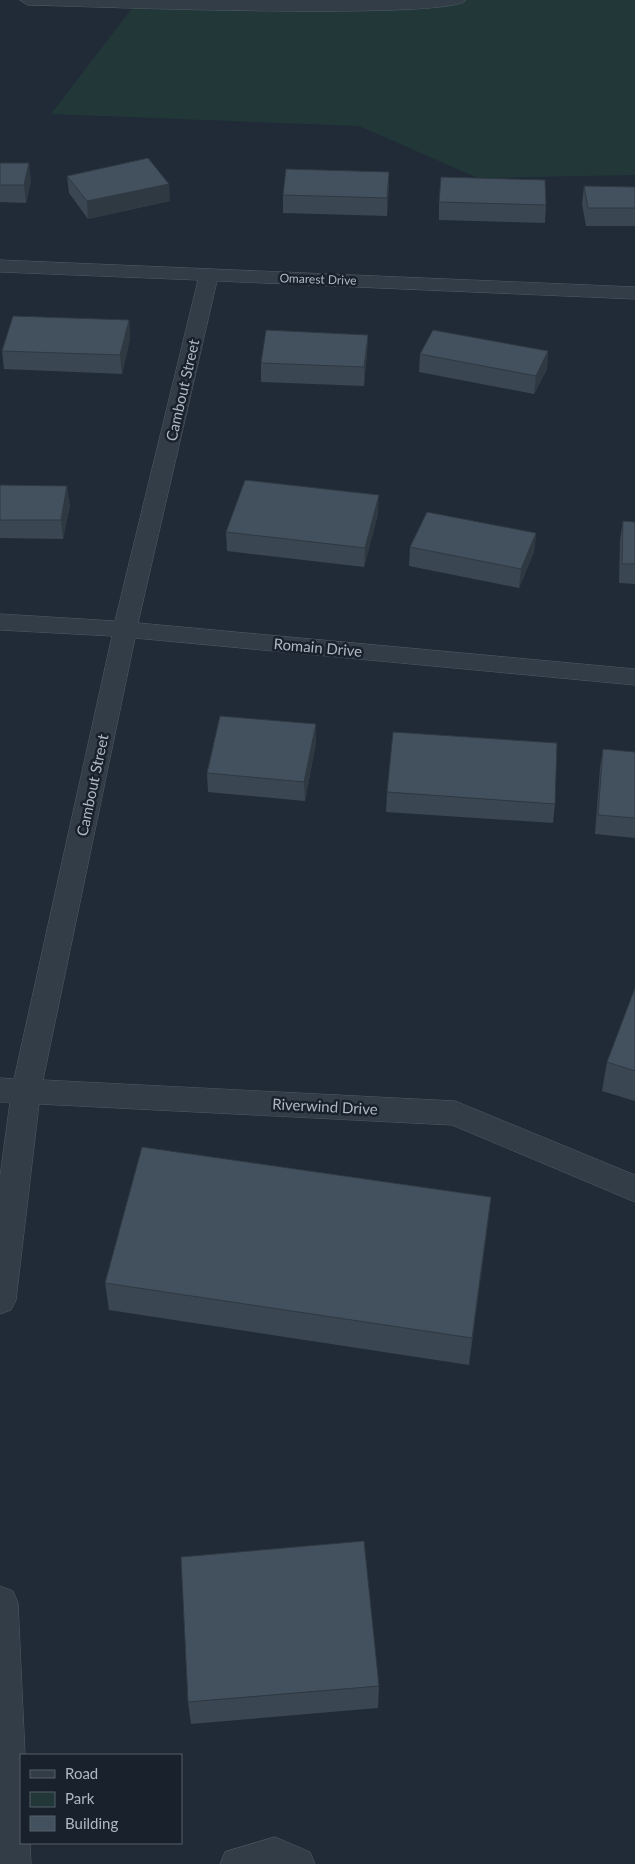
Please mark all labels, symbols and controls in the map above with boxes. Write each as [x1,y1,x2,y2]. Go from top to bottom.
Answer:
street label: Omarest Drive [279,270,357,288]
street label: Cambout Street [162,337,203,443]
street label: Romain Drive [273,634,363,660]
street label: Cambout Street [72,732,112,838]
street label: Riverwind Drive [272,1094,378,1118]
legend [20,1754,182,1844]
text: Road [65,1764,98,1782]
text: Park [65,1789,95,1807]
text: Building [65,1814,118,1832]

